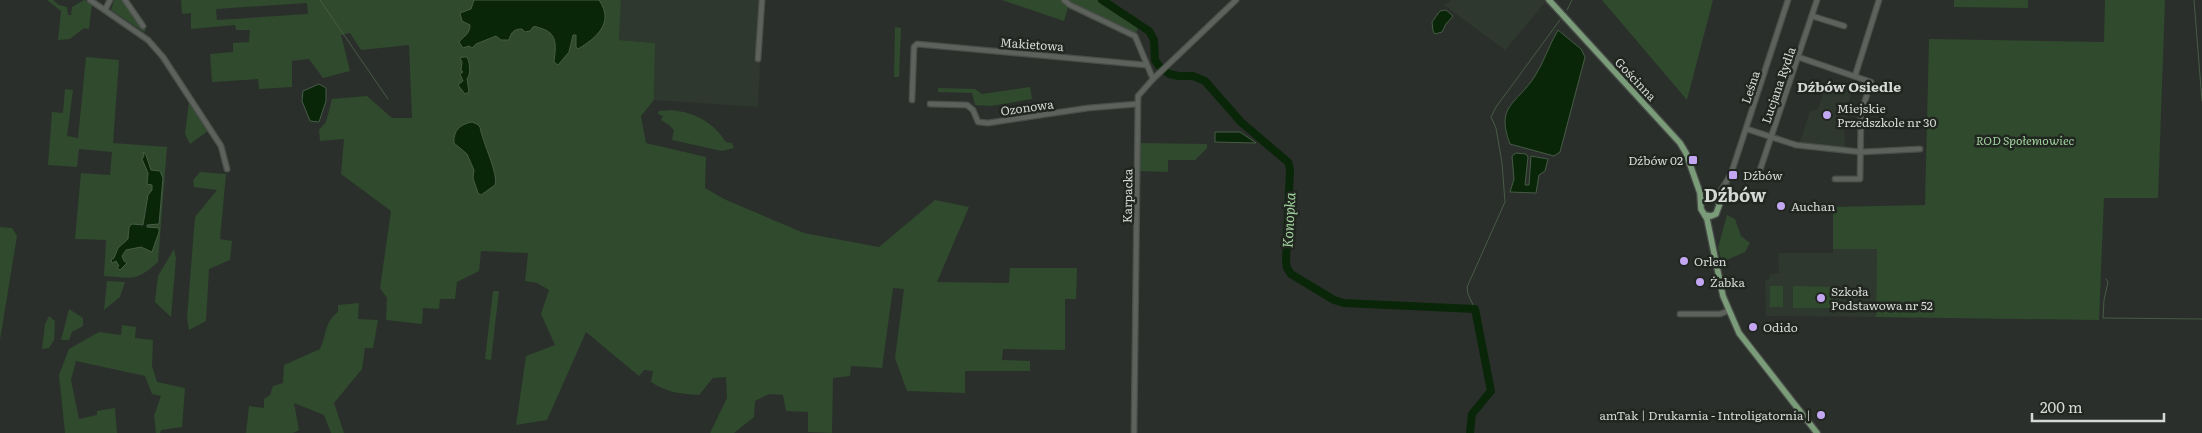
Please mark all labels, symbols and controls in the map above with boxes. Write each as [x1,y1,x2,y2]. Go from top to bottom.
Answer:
street label: Makietowa [999,33,1065,55]
street label: Lucjana Rydla [1756,44,1800,126]
street label: Gościnna [1611,53,1661,105]
street label: Leśna [1736,68,1764,106]
district label: Dźbów Osiedle [1797,76,1901,96]
street label: Ozonowa [999,94,1055,120]
place label: Miejskie Przedszkole nr 30 [1837,99,1936,131]
marker: Miejskie Przedszkole nr 30 [1821,109,1833,121]
park label: ROD Społemowiec [1976,131,2075,149]
place label: Dźbów 02 [1628,151,1683,169]
marker: Dźbów 02 [1687,154,1699,166]
place label: Dźbów [1743,166,1783,184]
street label: Karpacka [1118,168,1136,223]
marker: Dźbów [1727,169,1739,181]
district label: Dźbów [1704,181,1767,208]
water label: Konopka [1277,192,1299,248]
place label: Auchan [1791,197,1835,215]
marker: Auchan [1775,200,1787,212]
place label: Orlen [1694,252,1727,270]
marker: Orlen [1678,255,1690,267]
place label: Żabka [1710,273,1745,291]
marker: Żabka [1694,276,1706,288]
place label: Szkoła Podstawowa nr 52 [1831,282,1933,314]
marker: Szkoła Podstawowa nr 52 [1815,292,1827,304]
place label: Odido [1763,318,1798,336]
marker: Odido [1747,321,1759,333]
scale bar [2032,390,2164,422]
text: 200 m [2040,395,2083,418]
place label: amTak | Drukarnia - Introligatornia | [1599,406,1811,424]
marker: amTak | Drukarnia - Introligatornia | [1815,409,1827,421]

